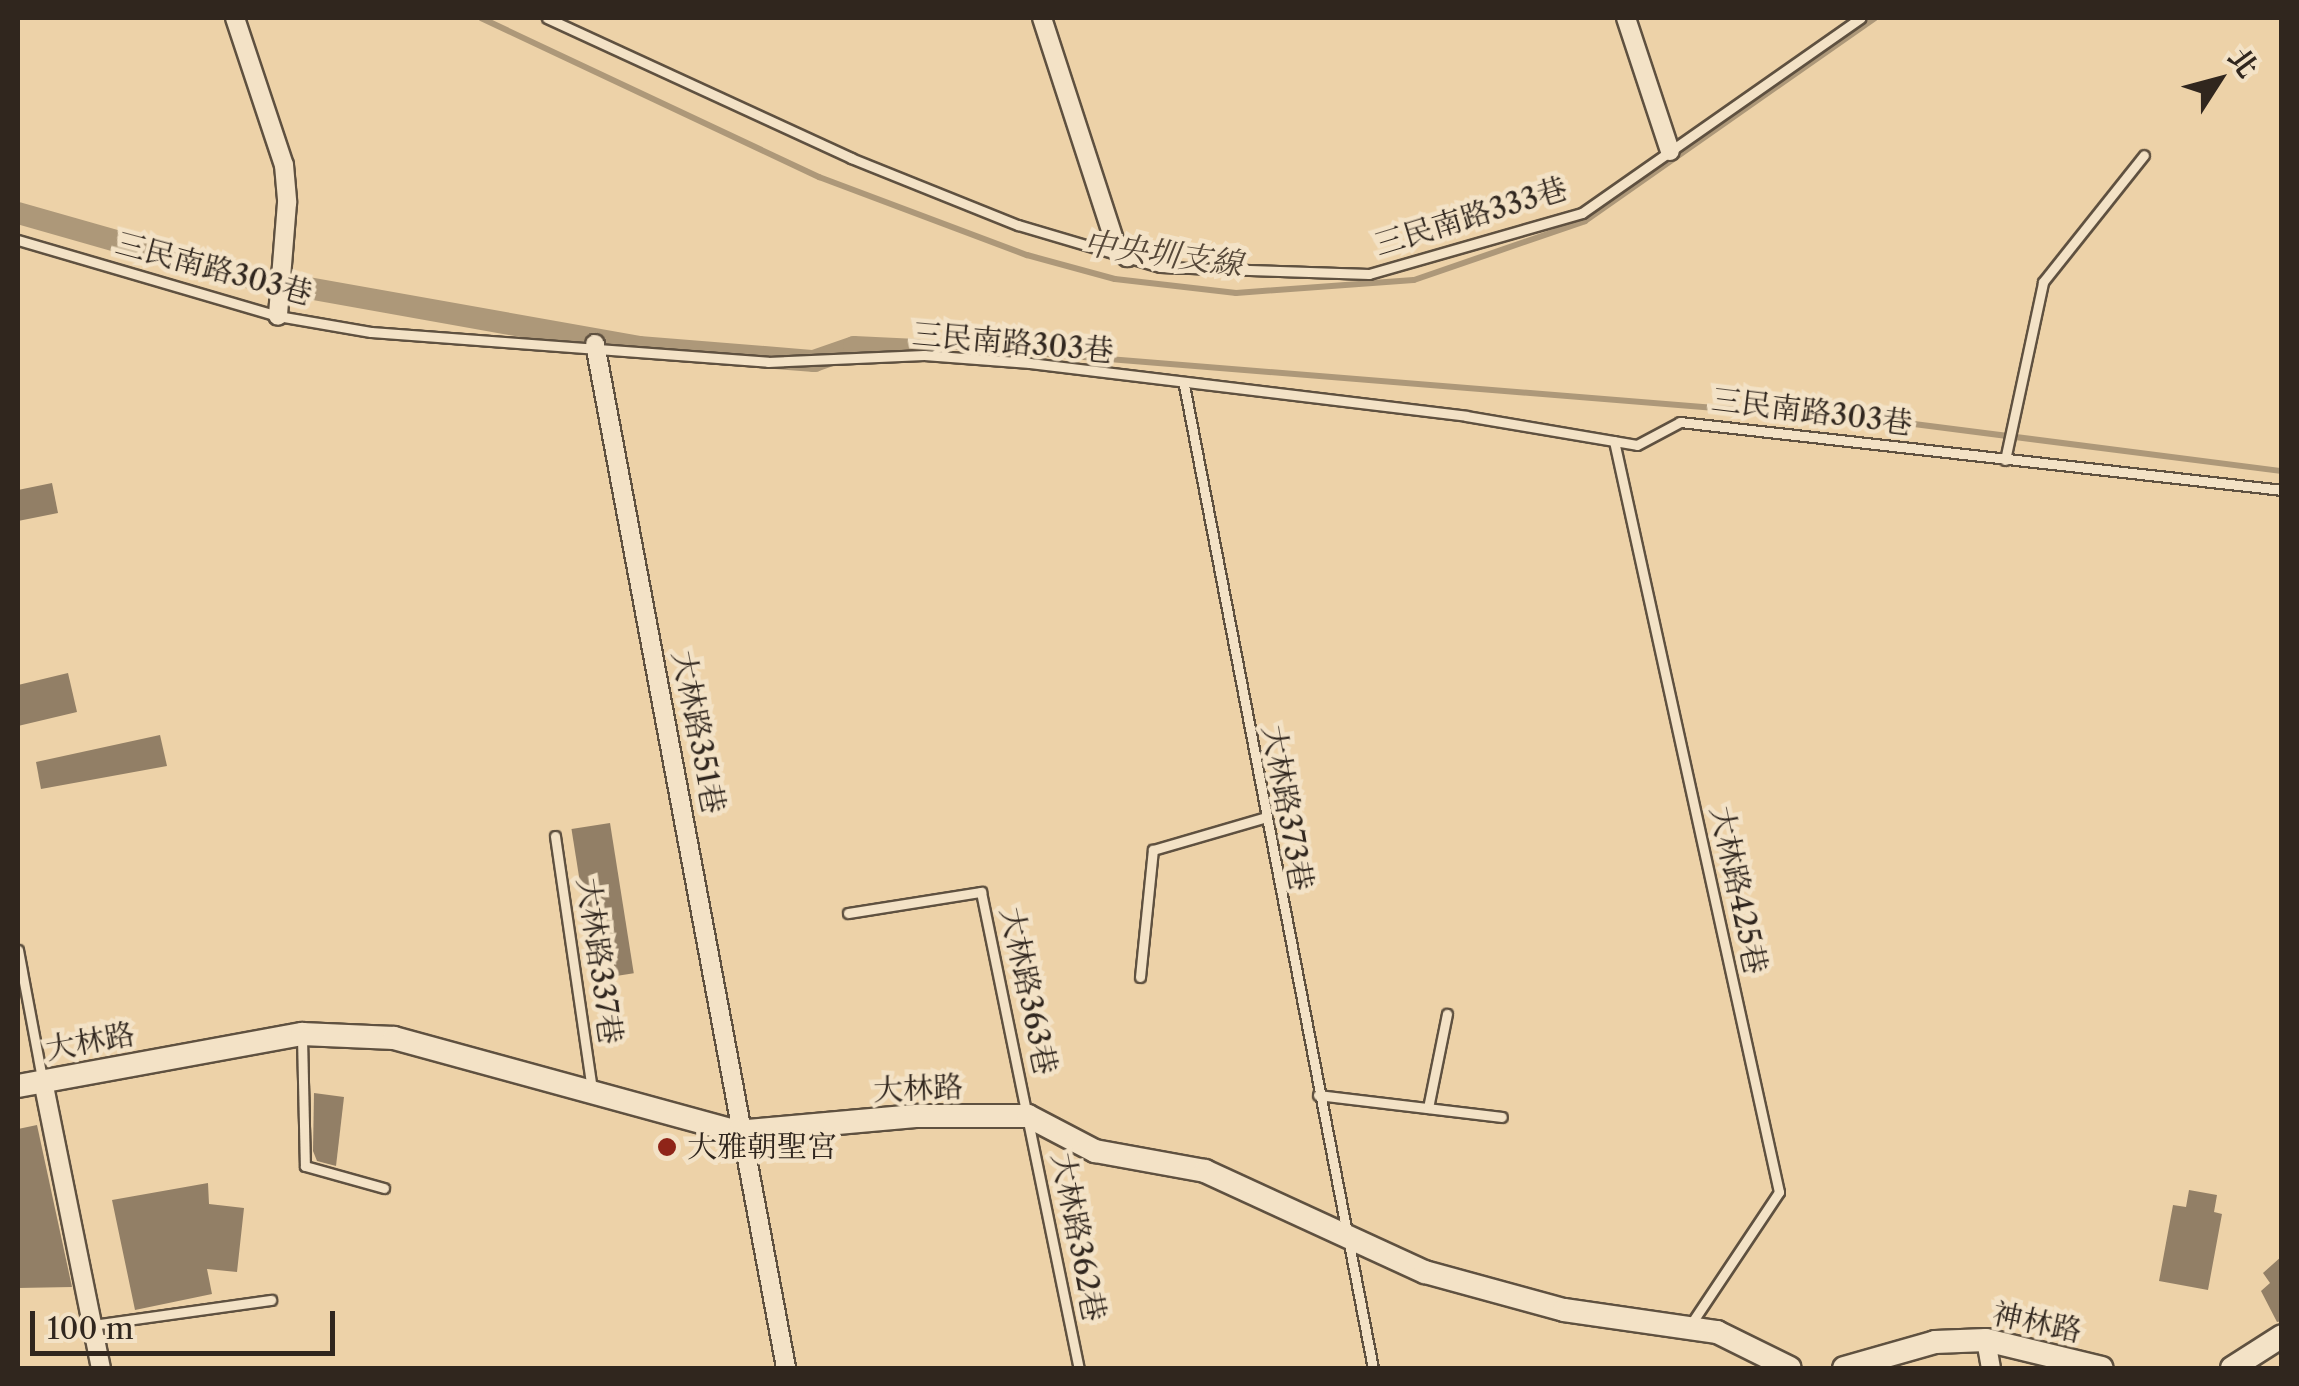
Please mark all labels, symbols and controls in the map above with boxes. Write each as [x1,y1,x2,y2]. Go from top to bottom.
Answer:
north arrow [2169,30,2269,130]
text: 北 [2221,41,2265,84]
street label: 三民南路333巷 [1370,171,1572,263]
water label: 中央圳支線 [1081,224,1245,284]
street label: 三民南路303巷 [112,225,316,313]
street label: 三民南路303巷 [911,316,1115,370]
street label: 三民南路303巷 [1710,382,1914,442]
street label: 大林路351巷 [665,647,731,817]
street label: 大林路373巷 [1255,722,1319,894]
street label: 大林路425巷 [1703,803,1773,977]
street label: 大林路337巷 [569,875,629,1047]
street label: 大林路363巷 [993,904,1063,1078]
street label: 大林路 [43,1016,137,1068]
street label: 大林路 [872,1069,964,1109]
place label: 大雅朝聖宮 [687,1129,837,1165]
marker: 大雅朝聖宮 [656,1136,678,1158]
street label: 大林路362巷 [1044,1149,1112,1325]
scale bar [35,1291,340,1353]
street label: 神林路 [1989,1296,2085,1350]
text: 100 m [47,1310,134,1347]

